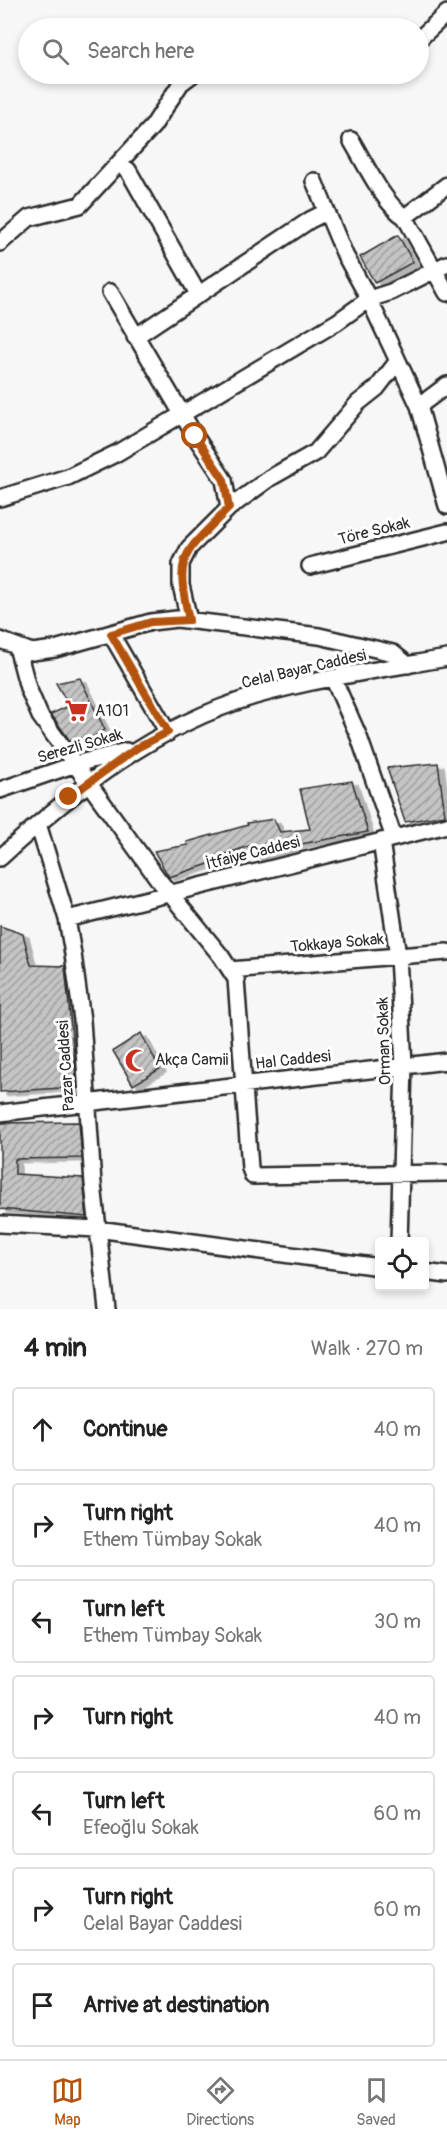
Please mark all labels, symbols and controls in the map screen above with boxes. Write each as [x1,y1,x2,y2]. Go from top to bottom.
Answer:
search box [18,18,429,84]
icon: search [39,35,72,68]
text: Search here [87,37,194,65]
route start [181,422,207,448]
street label: Töre Sokak [336,512,412,550]
street label: Celal Bayar Caddesi [240,645,368,693]
supermarket icon: A101 [64,698,90,724]
place label: A101 [95,701,129,721]
street label: Serezli Sokak [35,724,125,768]
route end [55,783,81,809]
street label: İtfaiye Caddesi [204,832,302,874]
street label: Tokkaya Sokak [289,929,385,957]
street label: Orman Sokak [372,996,396,1085]
street label: Pazar Caddesi [53,1019,79,1112]
street label: Hal Caddesi [254,1046,332,1074]
mosque icon: Akça Camii [124,1047,150,1073]
place label: Akça Camii [155,1050,229,1070]
map controls [375,1237,429,1291]
button: locate [375,1237,429,1291]
text: 4 min [24,1332,87,1364]
text: Walk · 270 m [311,1336,423,1361]
icon: ahead [26,1413,59,1446]
text: Continue [83,1415,167,1443]
text: 40 m [374,1417,421,1442]
text: Turn right [83,1499,173,1527]
icon: right [26,1509,59,1542]
text: 40 m [374,1513,421,1538]
text: Ethem Tümbay Sokak [83,1527,262,1552]
text: Turn left [83,1595,165,1623]
icon: left [26,1605,59,1638]
text: 30 m [374,1609,421,1634]
text: Ethem Tümbay Sokak [83,1623,262,1648]
icon: right [26,1701,59,1734]
text: Turn right [83,1703,173,1731]
text: 40 m [374,1705,421,1730]
text: Turn left [83,1787,165,1815]
icon: left [26,1797,59,1830]
text: 60 m [374,1801,421,1826]
text: Efeoğlu Sokak [83,1815,199,1840]
text: Turn right [83,1883,173,1911]
icon: right [26,1893,59,1926]
text: 60 m [374,1897,421,1922]
text: Celal Bayar Caddesi [83,1911,242,1936]
icon: arrive [26,1989,59,2022]
text: Arrive at destination [83,1991,269,2019]
tab: Map [51,2074,84,2130]
tab: Directions [186,2074,254,2130]
tab: Saved [356,2074,396,2130]

